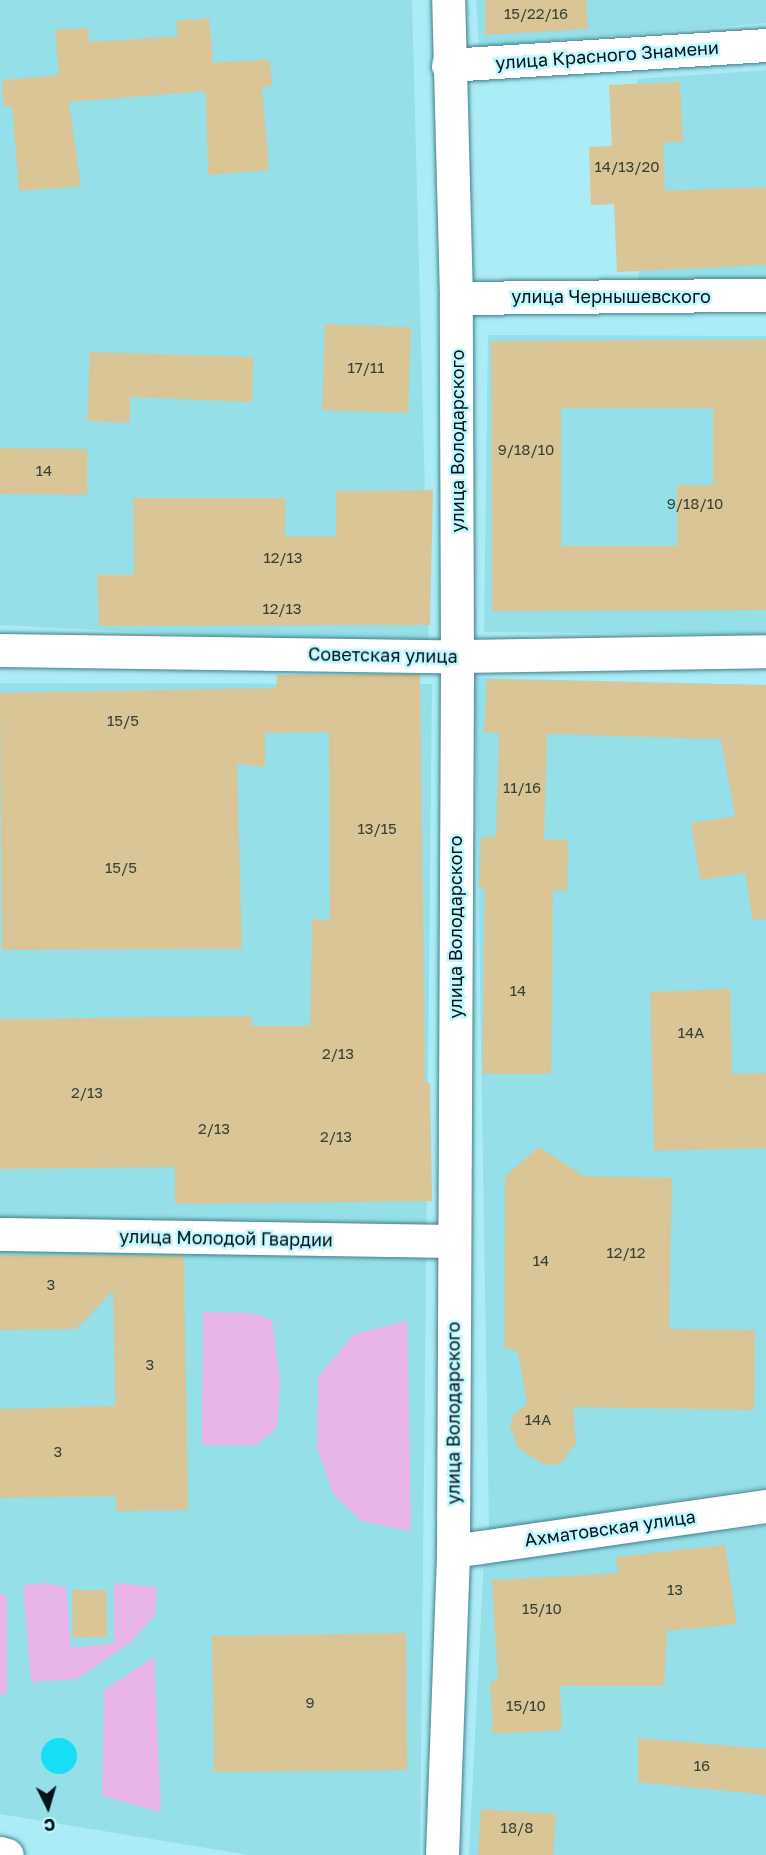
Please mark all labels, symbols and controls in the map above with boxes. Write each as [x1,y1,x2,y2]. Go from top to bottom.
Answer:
house number: 15/22/16 [504,5,568,23]
street label: улица Красного Знамени [494,36,720,74]
house number: 14/13/20 [595,158,659,176]
street label: улица Чернышевского [511,285,711,307]
street label: улица Володарского [446,350,468,532]
house number: 17/11 [348,359,384,377]
house number: 9/18/10 [498,441,554,459]
house number: 14 [36,462,52,480]
house number: 9/18/10 [667,495,723,513]
house number: 12/13 [263,549,303,567]
house number: 12/13 [262,600,302,618]
street label: Советская улица [308,643,458,667]
house number: 15/5 [107,712,139,730]
house number: 11/16 [503,779,541,797]
house number: 13/15 [357,820,397,838]
street label: улица Володарского [444,836,466,1018]
house number: 15/5 [105,859,137,877]
house number: 14 [510,982,526,1000]
house number: 14А [678,1024,704,1042]
house number: 2/13 [322,1045,354,1063]
house number: 2/13 [71,1084,103,1102]
house number: 2/13 [198,1120,230,1138]
house number: 2/13 [320,1128,352,1146]
street label: улица Молодой Гвардии [119,1225,333,1251]
house number: 12/12 [606,1244,646,1262]
house number: 14 [533,1252,549,1270]
house number: 3 [47,1276,55,1294]
street label: улица Володарского [442,1322,464,1504]
house number: 3 [146,1356,154,1374]
house number: 14А [525,1411,551,1429]
house number: 3 [54,1443,62,1461]
street label: Ахматовская улица [523,1505,697,1551]
house number: 13 [667,1581,683,1599]
house number: 15/10 [522,1600,562,1618]
house number: 9 [305,1694,315,1712]
house number: 15/10 [506,1697,546,1715]
house number: 16 [694,1757,710,1775]
north arrow [18,1777,78,1837]
text: С [43,1814,56,1835]
house number: 18/8 [501,1819,533,1837]

